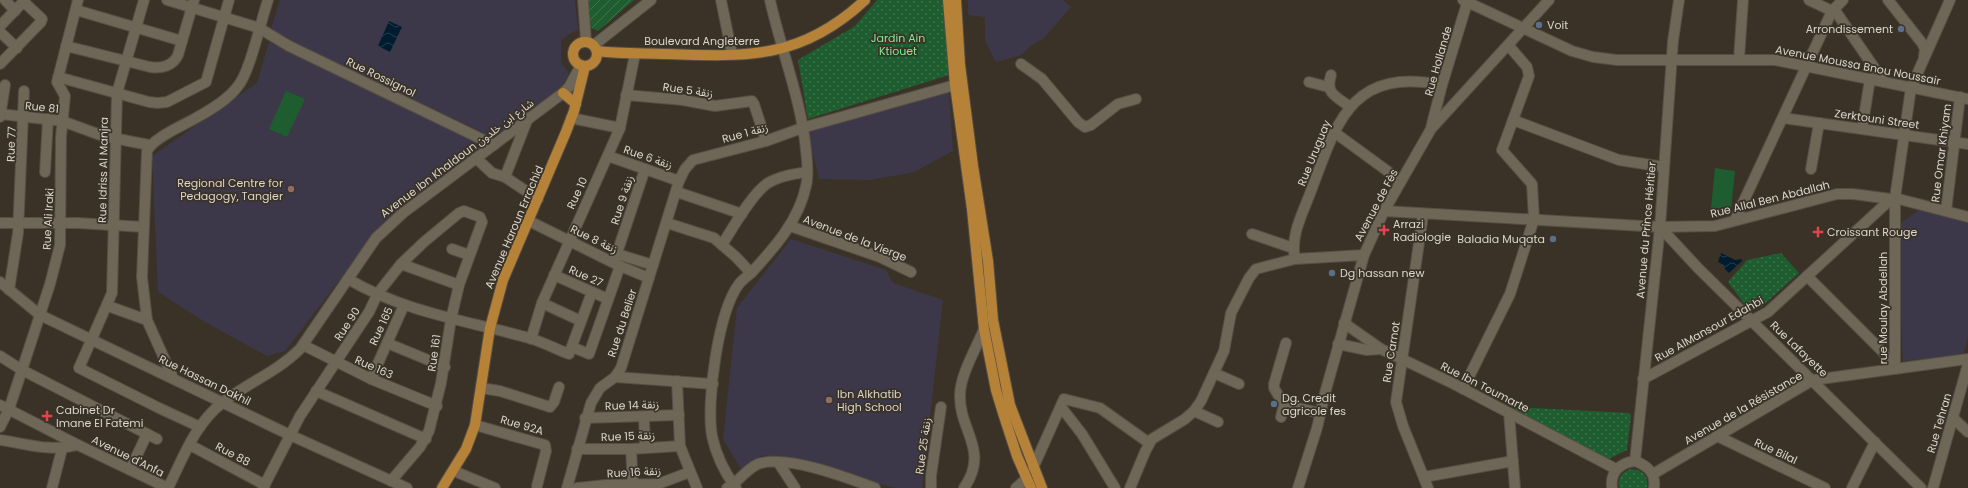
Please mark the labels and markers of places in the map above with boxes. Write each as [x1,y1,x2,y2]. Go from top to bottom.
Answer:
place label: Voit [1547,17,1568,33]
marker: Voit [1534,20,1544,30]
place label: Arrondissement [1806,21,1893,37]
marker: Arrondissement [1896,24,1906,34]
place label: Regional Centre for Pedagogy, Tangier [177,175,283,204]
marker: Regional Centre for Pedagogy, Tangier [286,184,296,194]
place label: Arrazi Radiologie [1393,216,1451,245]
marker: Arrazi Radiologie [1378,224,1390,236]
place label: Croissant Rouge [1827,224,1917,240]
marker: Croissant Rouge [1812,226,1824,238]
place label: Baladia Muqata [1457,231,1545,247]
marker: Baladia Muqata [1548,234,1558,244]
place label: Dg hassan new [1340,265,1424,281]
marker: Dg hassan new [1327,268,1337,278]
place label: Ibn Alkhatib High School [837,386,902,415]
place label: Dg. Credit agricole fes [1282,390,1346,419]
marker: Ibn Alkhatib High School [824,395,834,405]
marker: Dg. Credit agricole fes [1269,399,1279,409]
place label: Cabinet Dr Imane El Fatemi [56,402,144,431]
marker: Cabinet Dr Imane El Fatemi [41,410,53,422]

